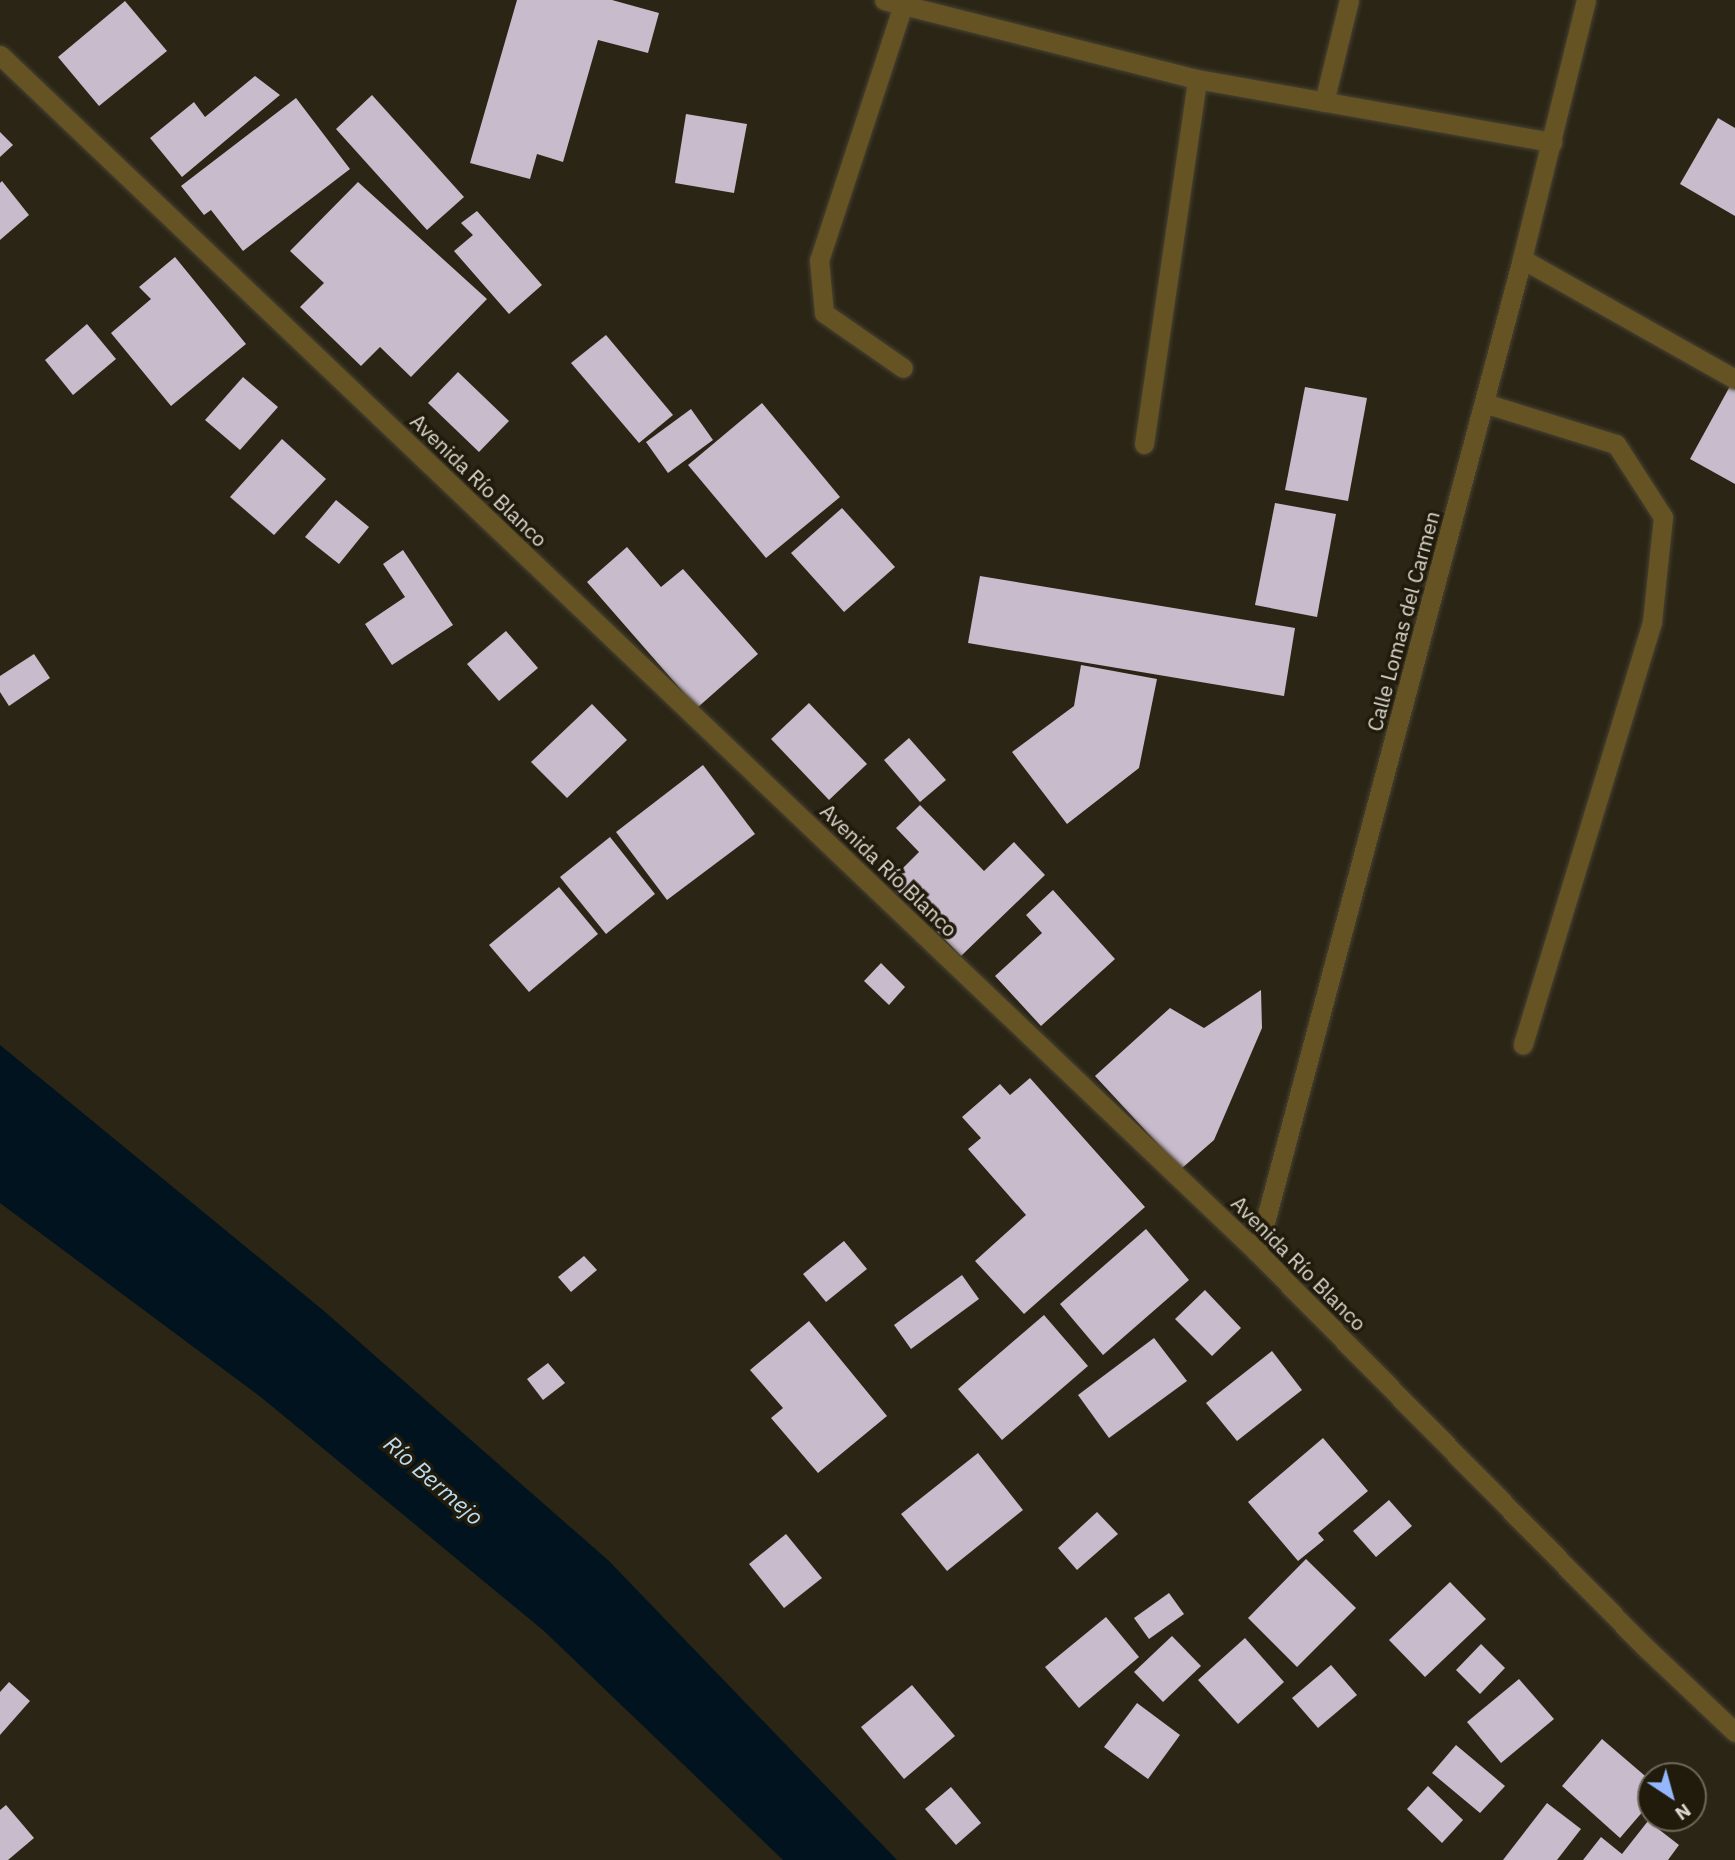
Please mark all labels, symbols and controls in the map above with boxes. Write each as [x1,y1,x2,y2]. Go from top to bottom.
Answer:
street label: Avenida Río Blanco [405,408,553,552]
street label: Calle Lomas del Carmen [1361,508,1445,734]
street label: Avenida Río Blanco [815,798,963,942]
street label: Avenida Río Blanco [1226,1190,1372,1336]
water label: Río Bermejo [379,1429,489,1531]
north arrow [1637,1762,1707,1832]
text: N [1671,1799,1696,1826]

